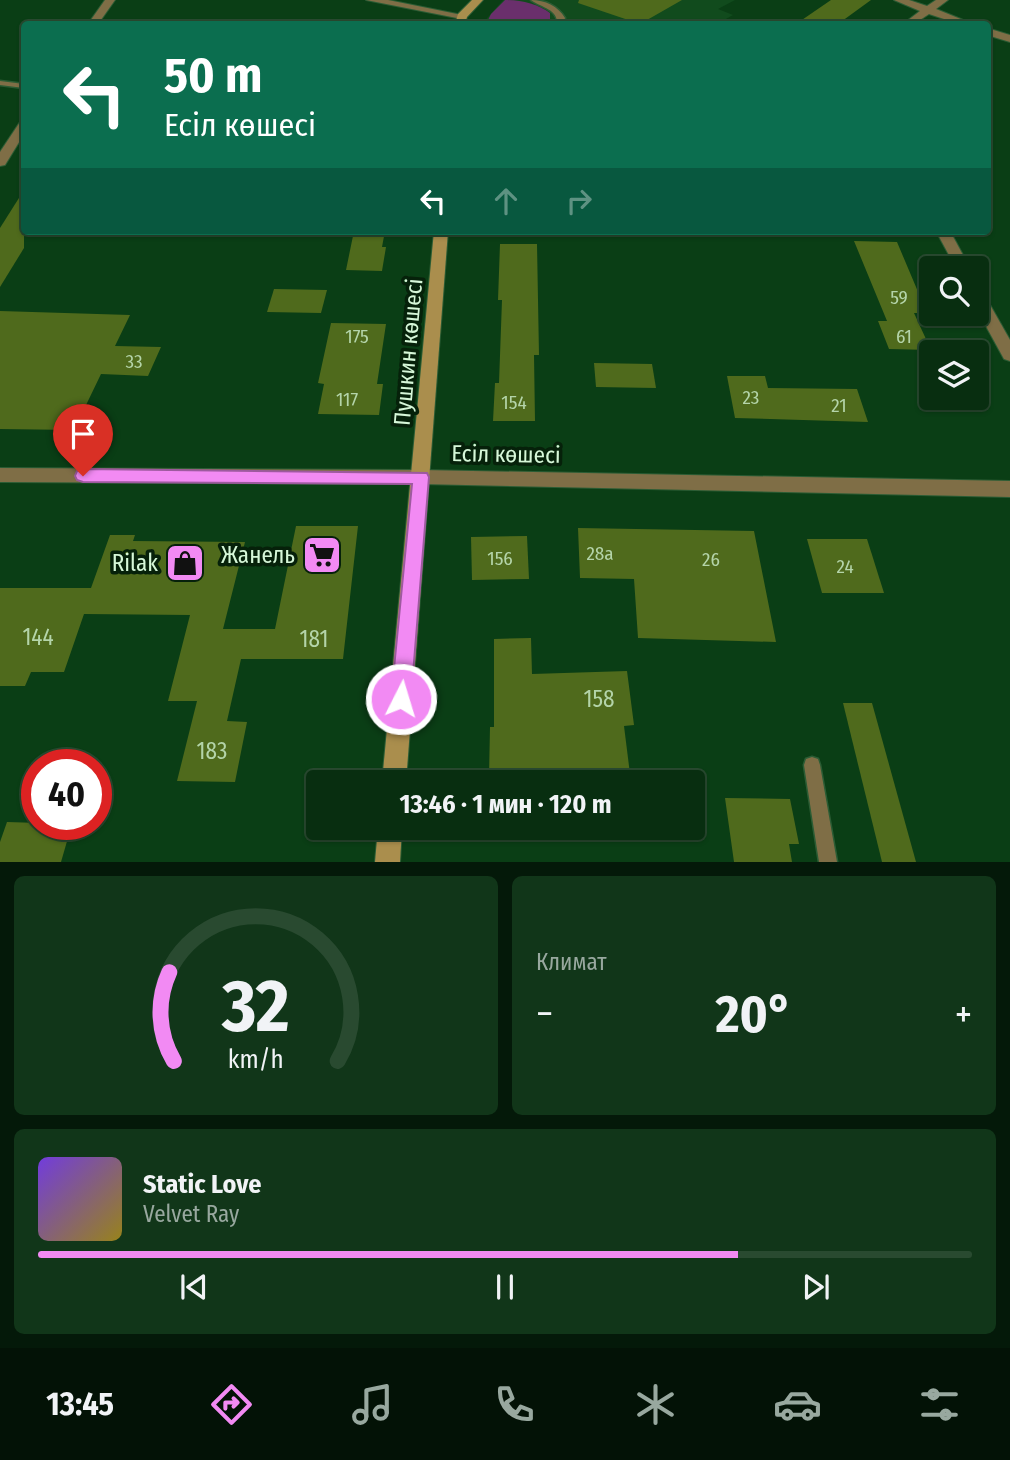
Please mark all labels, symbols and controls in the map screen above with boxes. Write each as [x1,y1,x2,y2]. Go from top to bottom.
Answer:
text: 50 m [164,46,262,105]
icon: left [49,49,140,140]
text: Есіл көшесі [164,106,316,144]
icon: left [414,182,452,220]
icon: ahead [487,182,525,220]
icon: right [560,182,598,220]
map controls [919,256,989,410]
button: search [919,256,989,326]
street label: Пушкин көшесі [388,277,428,427]
house number: 59 [890,286,908,309]
house number: 175 [345,325,369,348]
house number: 61 [896,325,912,348]
button: layers [919,340,989,410]
house number: 33 [125,350,143,373]
house number: 23 [743,386,759,409]
house number: 117 [336,388,358,411]
house number: 154 [501,391,527,414]
house number: 21 [831,394,847,417]
pin [53,404,113,476]
icon: arrive [64,415,102,453]
street label: Есіл көшесі [451,439,561,469]
supermarket icon: Жанель [301,534,343,576]
place label: Жанель [221,541,295,569]
shop icon: Rilak [164,542,206,584]
house number: 28а [586,542,614,565]
house number: 156 [487,547,513,570]
house number: 26 [702,548,720,571]
place label: Rilak [112,549,158,577]
house number: 24 [836,555,854,578]
house number: 144 [22,623,54,651]
house number: 181 [300,625,328,653]
position arrow [364,662,438,736]
house number: 158 [583,685,615,713]
house number: 183 [197,737,227,765]
speed limit sign: 40 [21,749,112,840]
text: 13:46 · 1 мин · 120 m [399,789,612,820]
text: Климат [536,948,607,976]
text: 32 [221,964,290,1051]
text: 20° [716,983,792,1046]
text: − [536,991,553,1037]
text: + [955,991,972,1037]
text: km/h [228,1045,284,1075]
text: Static Love [143,1169,261,1200]
text: Velvet Ray [143,1200,239,1228]
icon: previous [175,1268,213,1306]
icon: pause [486,1268,524,1306]
icon: next [797,1268,835,1306]
icon: directions [207,1380,256,1429]
icon: music [348,1380,397,1429]
icon: phone [490,1380,539,1429]
icon: climate [631,1380,680,1429]
icon: car [773,1380,822,1429]
icon: filters [915,1380,964,1429]
text: 13:45 [46,1385,114,1423]

